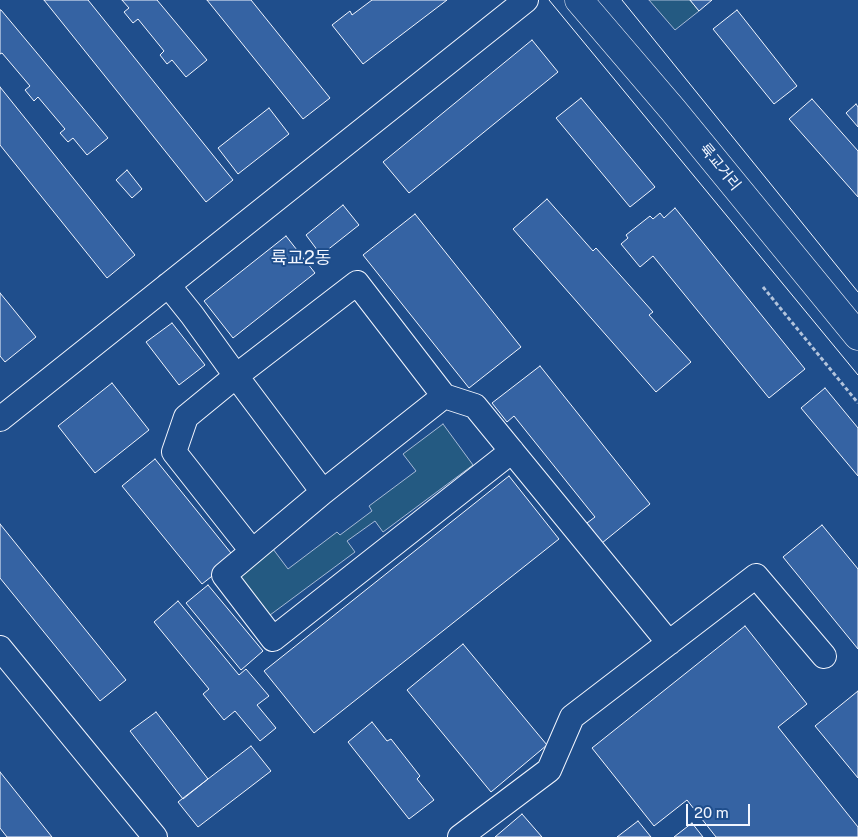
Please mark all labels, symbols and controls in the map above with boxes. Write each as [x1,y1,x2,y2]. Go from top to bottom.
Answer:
street label: 륙교거리 [696,140,744,194]
district label: 륙교2동 [271,247,331,269]
scale bar [688,794,752,826]
text: 20 m [694,804,729,821]

